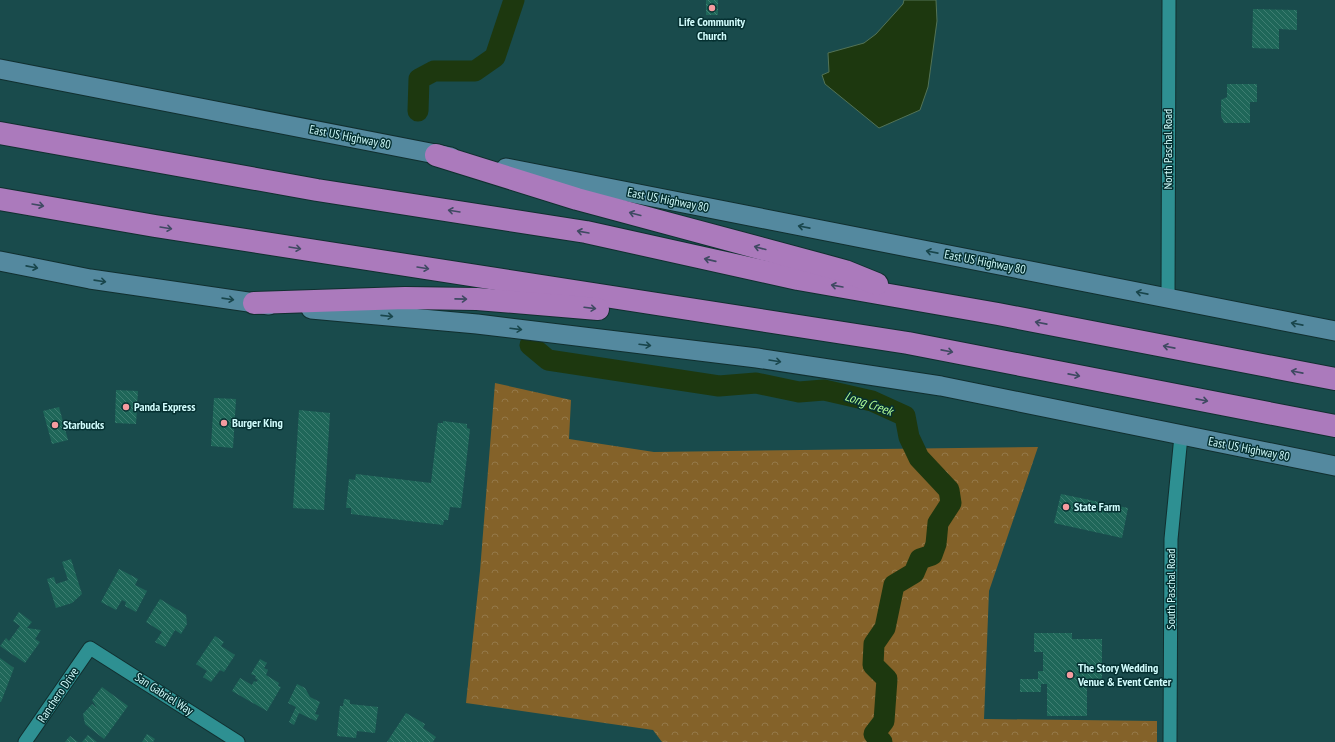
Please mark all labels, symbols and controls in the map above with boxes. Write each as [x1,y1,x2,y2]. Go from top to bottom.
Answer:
marker: Life Community Church [707,3,717,13]
place label: Life Community Church [679,14,745,43]
street label: North Paschal Road [1160,109,1175,189]
street label: East US Highway 80 [308,121,392,152]
street label: East US Highway 80 [626,184,710,215]
one-way arrow [32,202,45,210]
one-way arrow [448,207,461,215]
one-way arrow [629,210,642,217]
one-way arrow [798,222,811,230]
one-way arrow [160,224,173,232]
one-way arrow [577,227,590,235]
one-way arrow [288,244,301,252]
one-way arrow [754,244,767,251]
street label: East US Highway 80 [943,246,1027,277]
one-way arrow [926,247,939,255]
one-way arrow [703,255,716,263]
one-way arrow [25,264,38,272]
one-way arrow [416,264,429,272]
one-way arrow [93,277,106,285]
one-way arrow [831,282,844,290]
one-way arrow [1136,289,1149,297]
one-way arrow [221,295,234,303]
one-way arrow [454,295,467,303]
one-way arrow [583,305,596,312]
one-way arrow [380,312,393,320]
one-way arrow [1035,318,1048,326]
one-way arrow [1291,319,1304,327]
one-way arrow [510,325,523,333]
one-way arrow [639,341,652,349]
one-way arrow [1163,343,1176,351]
one-way arrow [940,347,953,355]
one-way arrow [768,357,781,365]
one-way arrow [1291,367,1304,375]
one-way arrow [1067,372,1080,380]
water label: Long Creek [843,387,897,420]
one-way arrow [1195,397,1208,405]
place label: Panda Express [134,399,195,414]
marker: Panda Express [121,402,131,412]
place label: Burger King [232,415,283,430]
place label: Starbucks [63,417,104,432]
marker: Burger King [219,418,229,428]
marker: Starbucks [50,420,60,430]
street label: East US Highway 80 [1207,433,1291,464]
place label: State Farm [1074,499,1120,514]
marker: State Farm [1061,502,1071,512]
street label: South Paschal Road [1163,549,1178,629]
place label: The Story Wedding Venue & Event Center [1077,660,1172,689]
street label: Ranchero Drive [34,664,81,725]
street label: San Gabriel Way [132,669,197,718]
marker: The Story Wedding Venue & Event Center [1065,670,1075,680]

